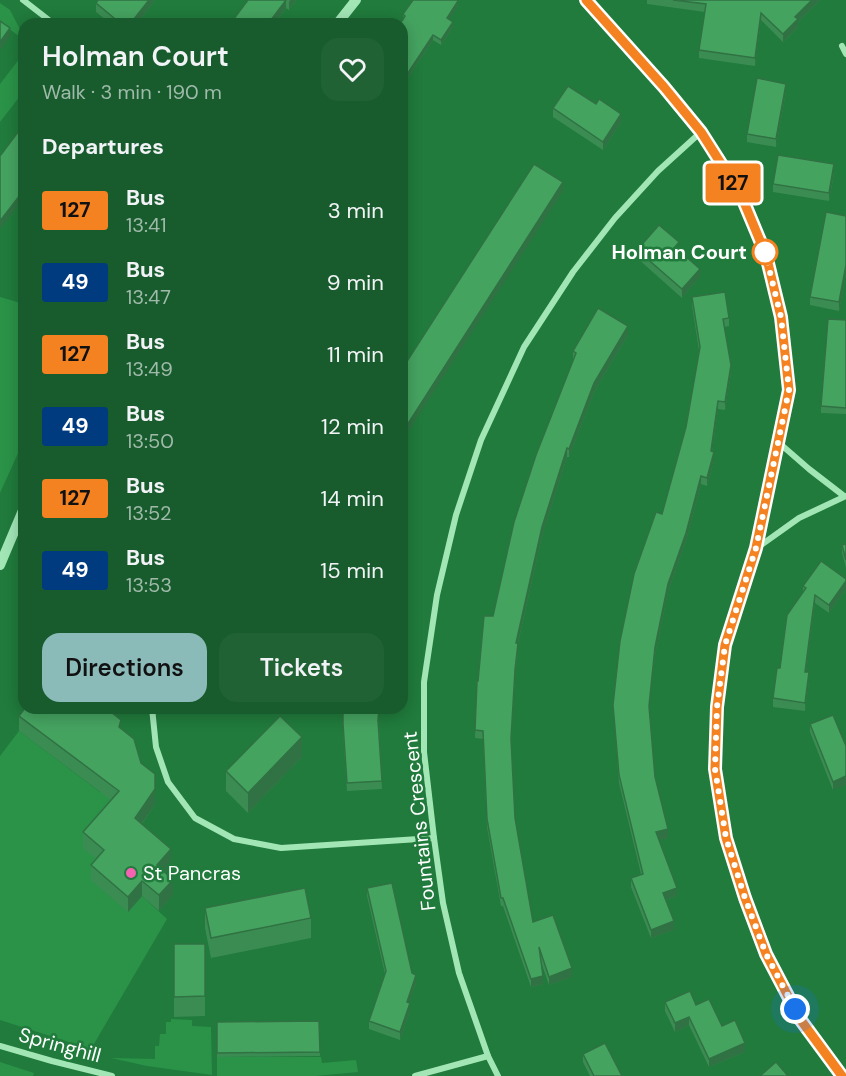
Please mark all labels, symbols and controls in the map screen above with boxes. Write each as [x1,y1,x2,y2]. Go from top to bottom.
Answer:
text: Holman Court [42,38,229,75]
button: heart [321,38,384,101]
text: Walk · 3 min · 190 m [42,79,222,105]
text: Departures [42,132,164,161]
line badge: 127 [698,164,768,202]
text: 127 [718,169,748,197]
text: Bus [126,183,165,212]
text: 127 [60,196,90,224]
text: 3 min [328,196,384,225]
text: 13:41 [126,212,166,238]
place label: Holman Court [611,239,747,265]
marker: Holman Court [752,239,778,265]
text: Bus [126,255,165,284]
text: 49 [62,268,89,296]
text: 9 min [327,268,384,297]
text: 13:47 [126,284,171,310]
text: Bus [126,327,165,356]
text: 127 [60,340,90,368]
text: 11 min [327,340,384,369]
text: 13:49 [126,356,173,382]
text: Bus [126,399,165,428]
text: 49 [62,412,89,440]
text: 12 min [321,412,384,441]
text: 13:50 [126,428,174,454]
text: Bus [126,471,165,500]
text: 127 [60,484,90,512]
text: 14 min [320,484,384,513]
text: 13:52 [126,500,171,526]
text: Bus [126,543,165,572]
text: 49 [62,556,89,584]
text: 15 min [320,556,384,585]
text: 13:53 [126,572,172,598]
button: Directions [42,633,207,702]
button: Tickets [219,633,384,702]
street label: Fountains Crescent [397,730,441,912]
place label: St Pancras [143,860,241,886]
marker: St Pancras [124,866,138,880]
your location [780,994,810,1024]
street label: Springhill [16,1022,104,1068]

